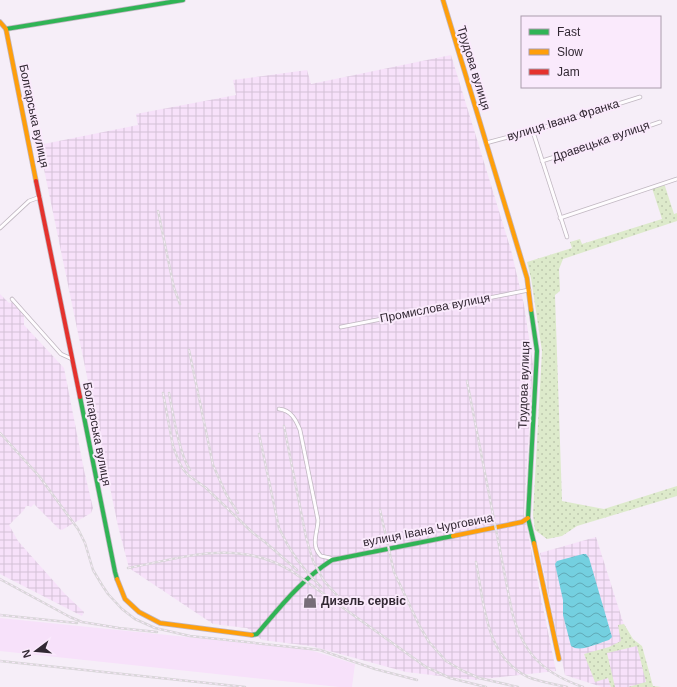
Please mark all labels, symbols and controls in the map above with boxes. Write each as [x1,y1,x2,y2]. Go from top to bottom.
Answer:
legend [521,16,661,88]
street label: Трудова вулиця [454,24,494,112]
text: Fast [557,25,581,39]
text: Slow [557,45,583,59]
street label: Болгарська вулиця [16,63,52,169]
text: Jam [557,65,580,79]
street label: вулиця Івана Франка [505,96,621,144]
street label: Дравецька вулиця [551,118,651,164]
street label: Промислова вулиця [379,290,491,326]
street label: Трудова вулиця [515,341,533,429]
street label: Болгарська вулиця [80,381,114,487]
street label: вулиця Івана Чурговича [362,510,495,550]
shop icon: Дизель сервіс [302,593,318,609]
place label: Дизель сервіс [321,594,406,608]
north arrow [16,631,56,671]
text: N [20,648,33,659]

